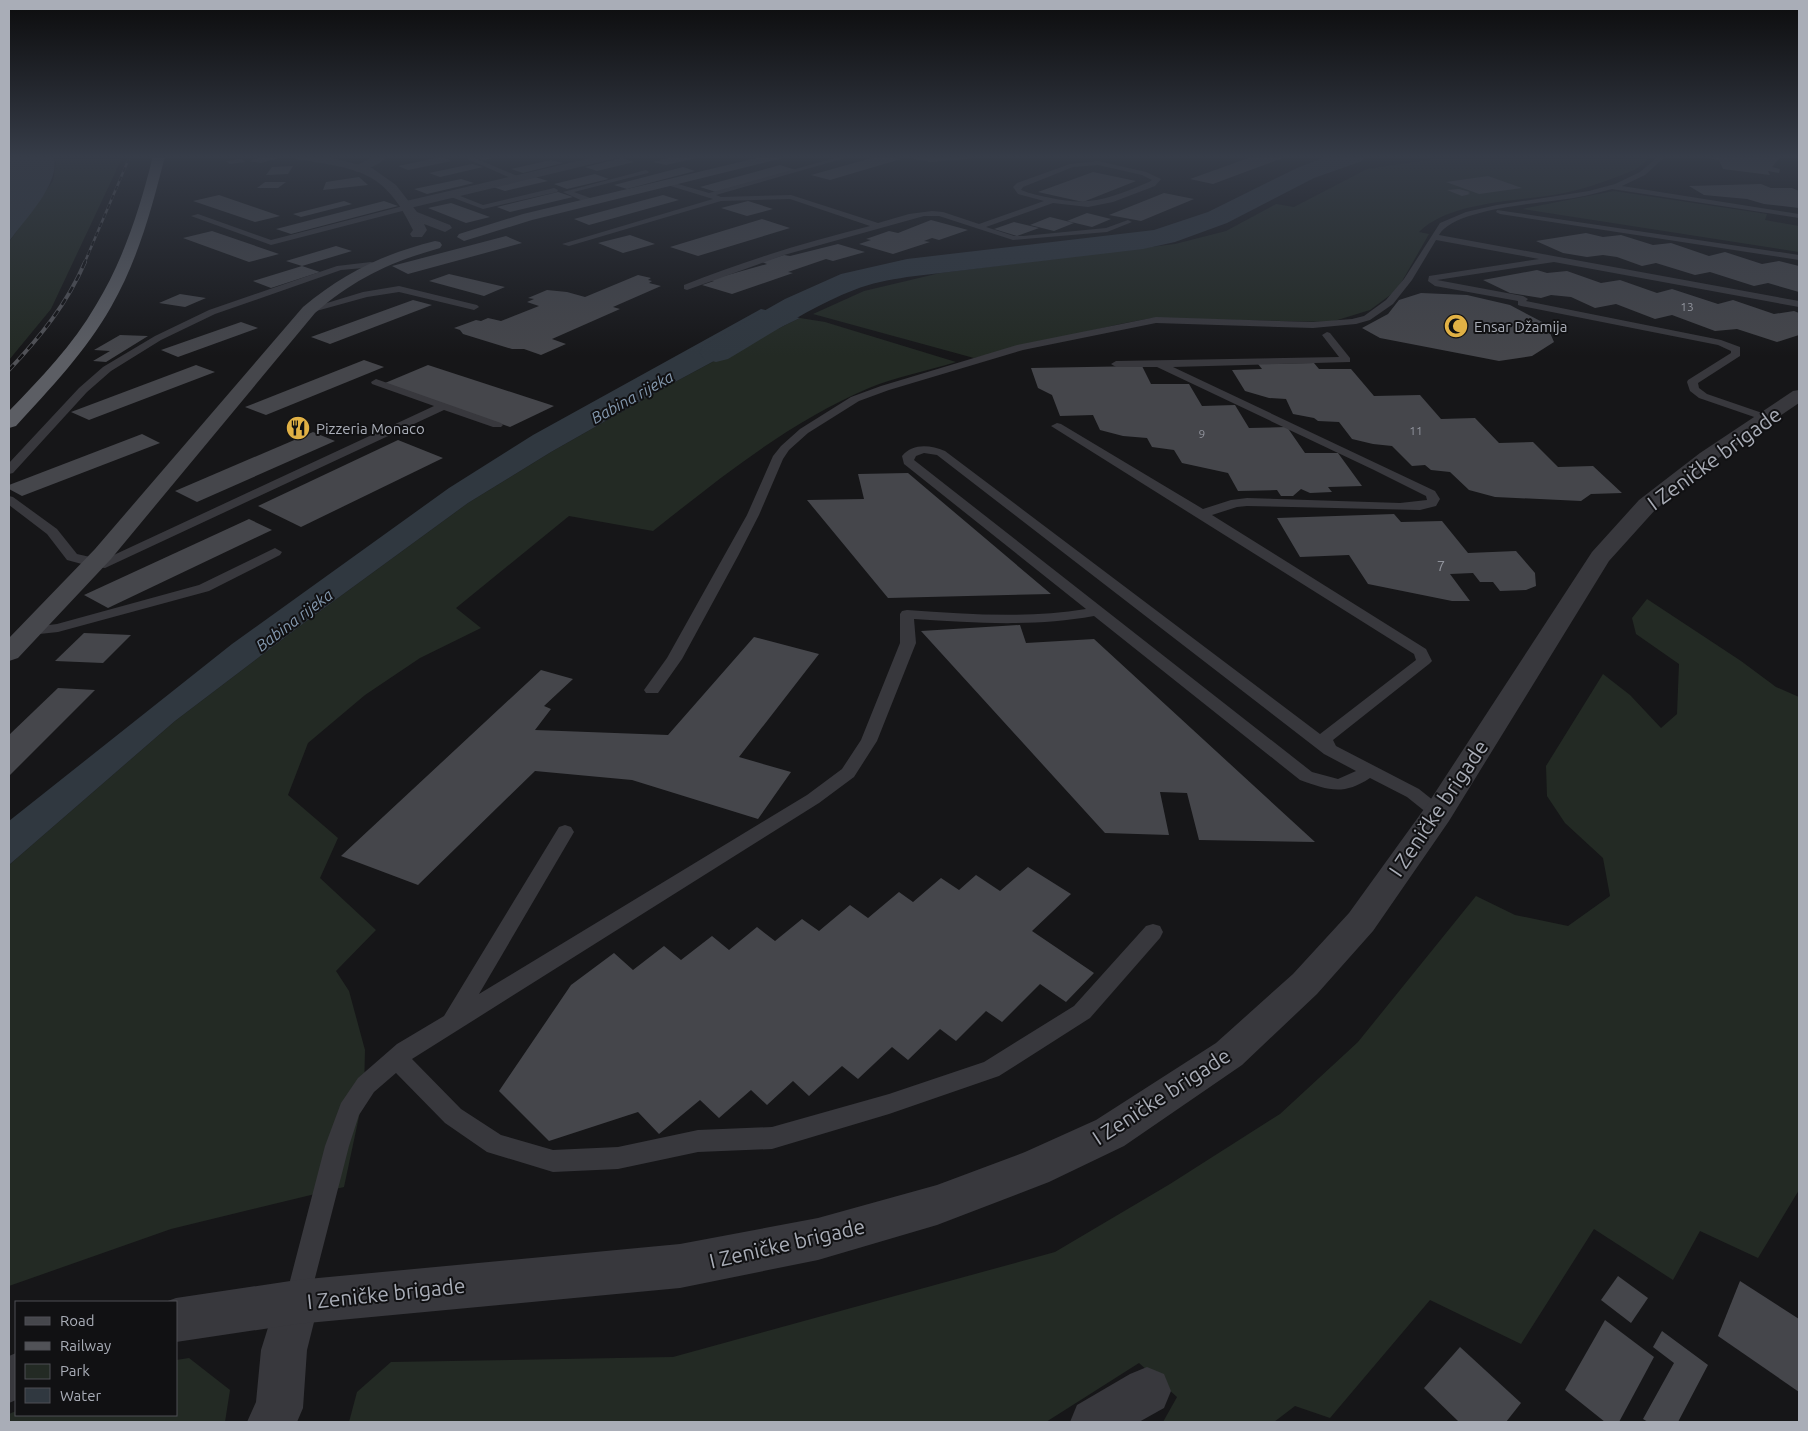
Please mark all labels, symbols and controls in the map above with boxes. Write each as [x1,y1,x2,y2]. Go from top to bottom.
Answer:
house number: 13 [1680,300,1694,313]
mosque icon: Ensar Džamija [1443,313,1469,339]
place label: Ensar Džamija [1474,318,1567,335]
water label: Babina rijeka [588,367,677,427]
street label: I Zeničke brigade [1643,401,1785,515]
restaurant icon: Pizzeria Monaco [285,415,311,441]
place label: Pizzeria Monaco [316,420,425,437]
house number: 11 [1409,424,1423,437]
house number: 9 [1199,427,1205,440]
house number: 7 [1437,557,1445,574]
water label: Babina rijeka [252,585,336,655]
street label: I Zeničke brigade [1384,735,1492,881]
street label: I Zeničke brigade [1088,1043,1234,1149]
street label: I Zeničke brigade [707,1213,867,1273]
street label: I Zeničke brigade [306,1273,466,1313]
legend [15,1301,178,1416]
text: Road [60,1312,95,1329]
text: Railway [60,1337,111,1354]
text: Park [60,1362,90,1379]
text: Water [60,1387,101,1404]

